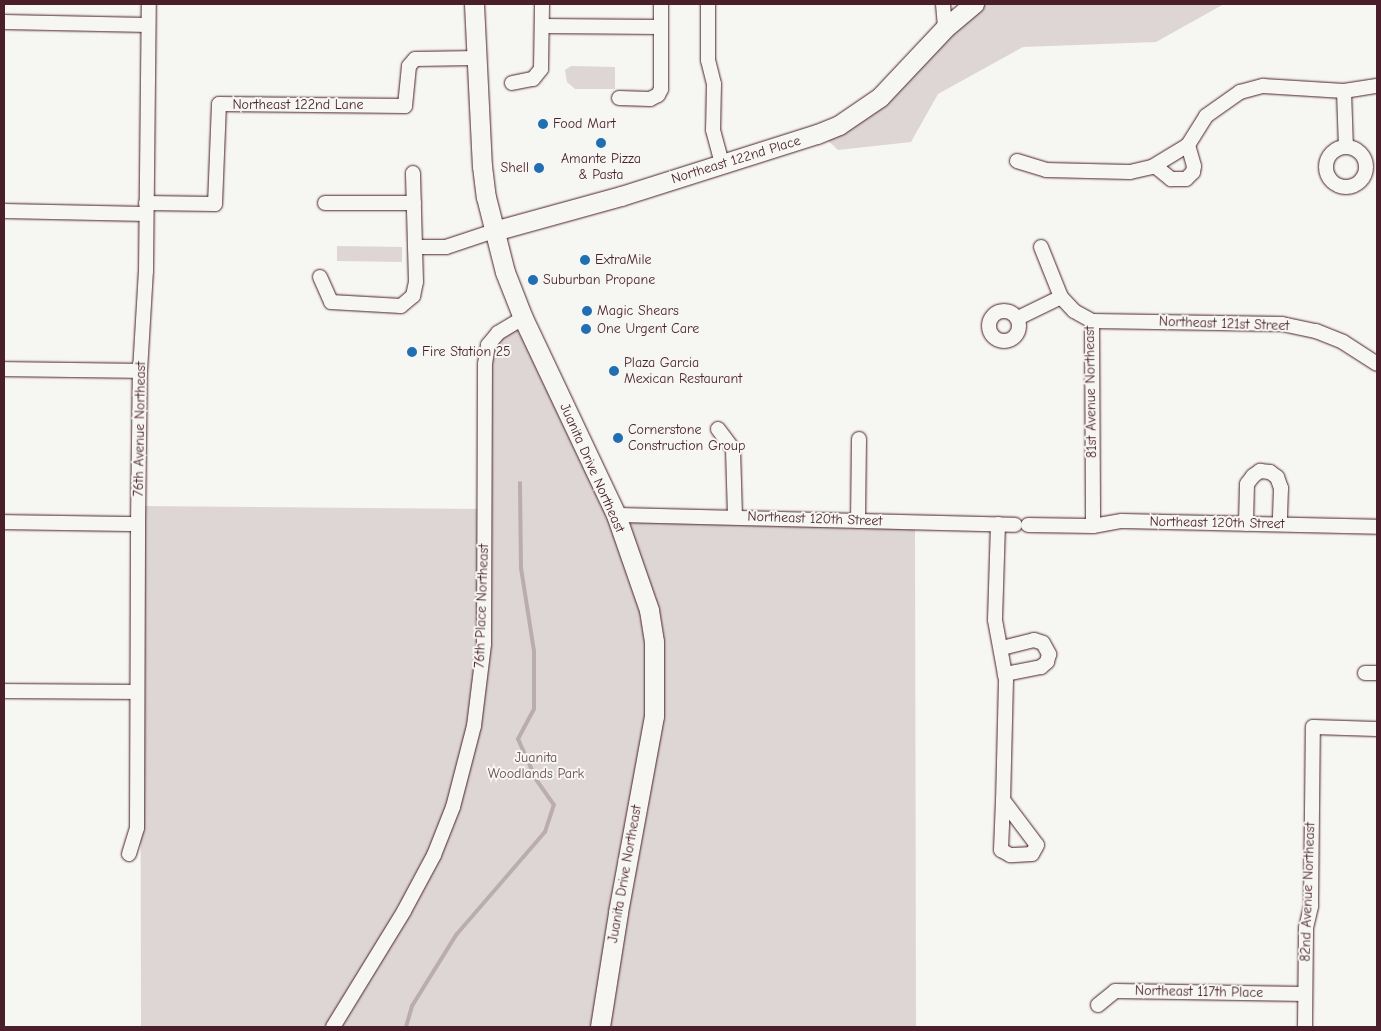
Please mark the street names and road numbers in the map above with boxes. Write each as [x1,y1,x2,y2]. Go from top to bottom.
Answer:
street label: Northeast 122nd Lane [232,97,364,113]
street label: Northeast 122nd Place [669,132,803,188]
street label: Northeast 121st Street [1159,313,1289,335]
street label: 81st Avenue Northeast [1081,326,1101,458]
street label: 76th Avenue Northeast [130,361,150,497]
street label: Juanita Drive Northeast [556,401,628,535]
street label: Northeast 120th Street [747,508,883,530]
street label: Northeast 120th Street [1149,513,1285,533]
street label: 76th Place Northeast [471,543,493,669]
street label: Juanita Drive Northeast [605,804,645,944]
street label: 82nd Avenue Northeast [1297,822,1319,962]
street label: Northeast 117th Place [1135,982,1263,1002]

